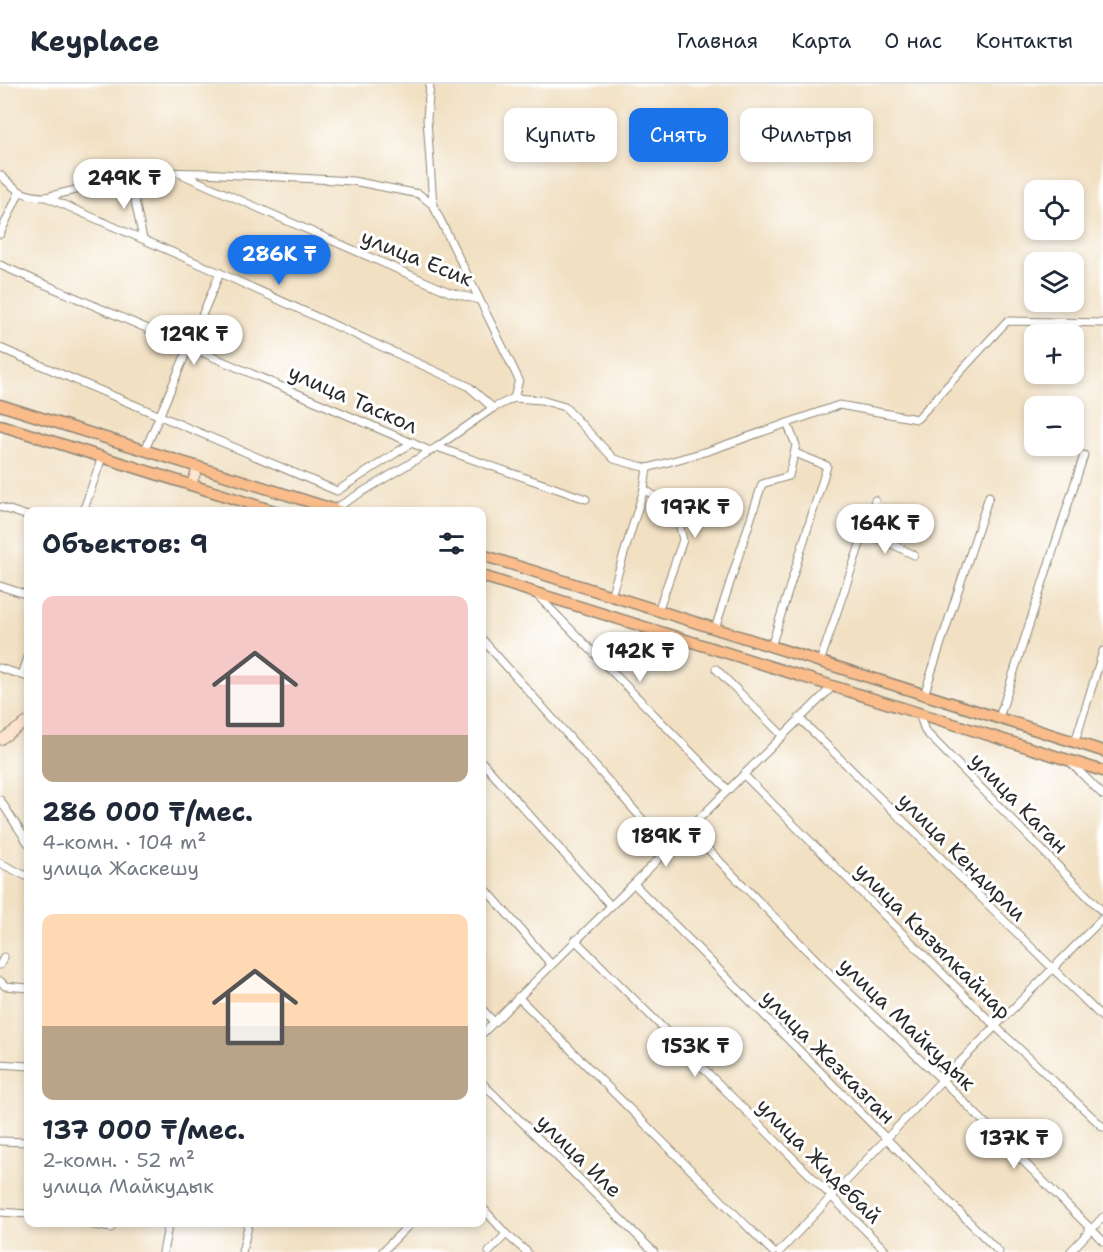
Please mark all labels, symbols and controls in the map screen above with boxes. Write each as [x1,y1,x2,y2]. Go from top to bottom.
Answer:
text: Keyplace [30,22,160,60]
text: Главная [677,27,758,55]
text: Карта [791,27,851,55]
text: О нас [884,27,942,55]
text: Контакты [975,27,1073,55]
chip: Купить [504,108,617,162]
chip: Снять [629,108,728,162]
chip: Фильтры [740,108,873,162]
pin: 249K ₸ [75,159,173,210]
text: 249K ₸ [87,165,161,191]
map controls [1024,180,1084,456]
button: locate [1024,180,1084,240]
street label: улица Есик [357,223,477,293]
pin: 286K ₸ [230,235,328,286]
text: 286K ₸ [242,241,316,267]
button: layers [1024,252,1084,312]
pin: 129K ₸ [145,315,243,366]
text: 129K ₸ [160,321,228,347]
button: + [1024,324,1084,384]
street label: улица Таскол [284,358,422,440]
button: − [1024,396,1084,456]
pin: 197K ₸ [646,488,744,539]
text: 197K ₸ [660,494,730,520]
pin: 164K ₸ [836,504,934,555]
text: 164K ₸ [850,510,920,536]
text: Объектов: 9 [42,526,208,561]
icon: filters [435,527,468,560]
pin: 142K ₸ [591,632,689,683]
icon: home [201,635,309,743]
text: 142K ₸ [606,638,674,664]
street label: улица Каган [964,747,1074,859]
street label: улица Кендирли [892,787,1033,928]
text: 286 000 ₸/мес. [42,794,253,829]
pin: 189K ₸ [617,817,715,868]
text: 189K ₸ [631,823,701,849]
text: 4-комн. · 104 m² [42,829,206,855]
text: улица Жаскешу [42,855,199,881]
street label: улица Кызылкайнар [849,857,1017,1025]
street label: улица Майкудык [832,951,982,1097]
icon: home [201,953,309,1061]
street label: улица Жезказган [755,984,901,1130]
pin: 153K ₸ [646,1027,744,1078]
text: 153K ₸ [661,1033,729,1059]
street label: улица Жидебай [750,1092,888,1230]
street label: улица Иле [530,1108,628,1204]
text: 137 000 ₸/мес. [42,1112,245,1147]
pin: 137K ₸ [965,1119,1063,1170]
text: 137K ₸ [980,1125,1048,1151]
text: 2-комн. · 52 m² [42,1147,195,1173]
text: улица Майкудык [42,1173,214,1199]

